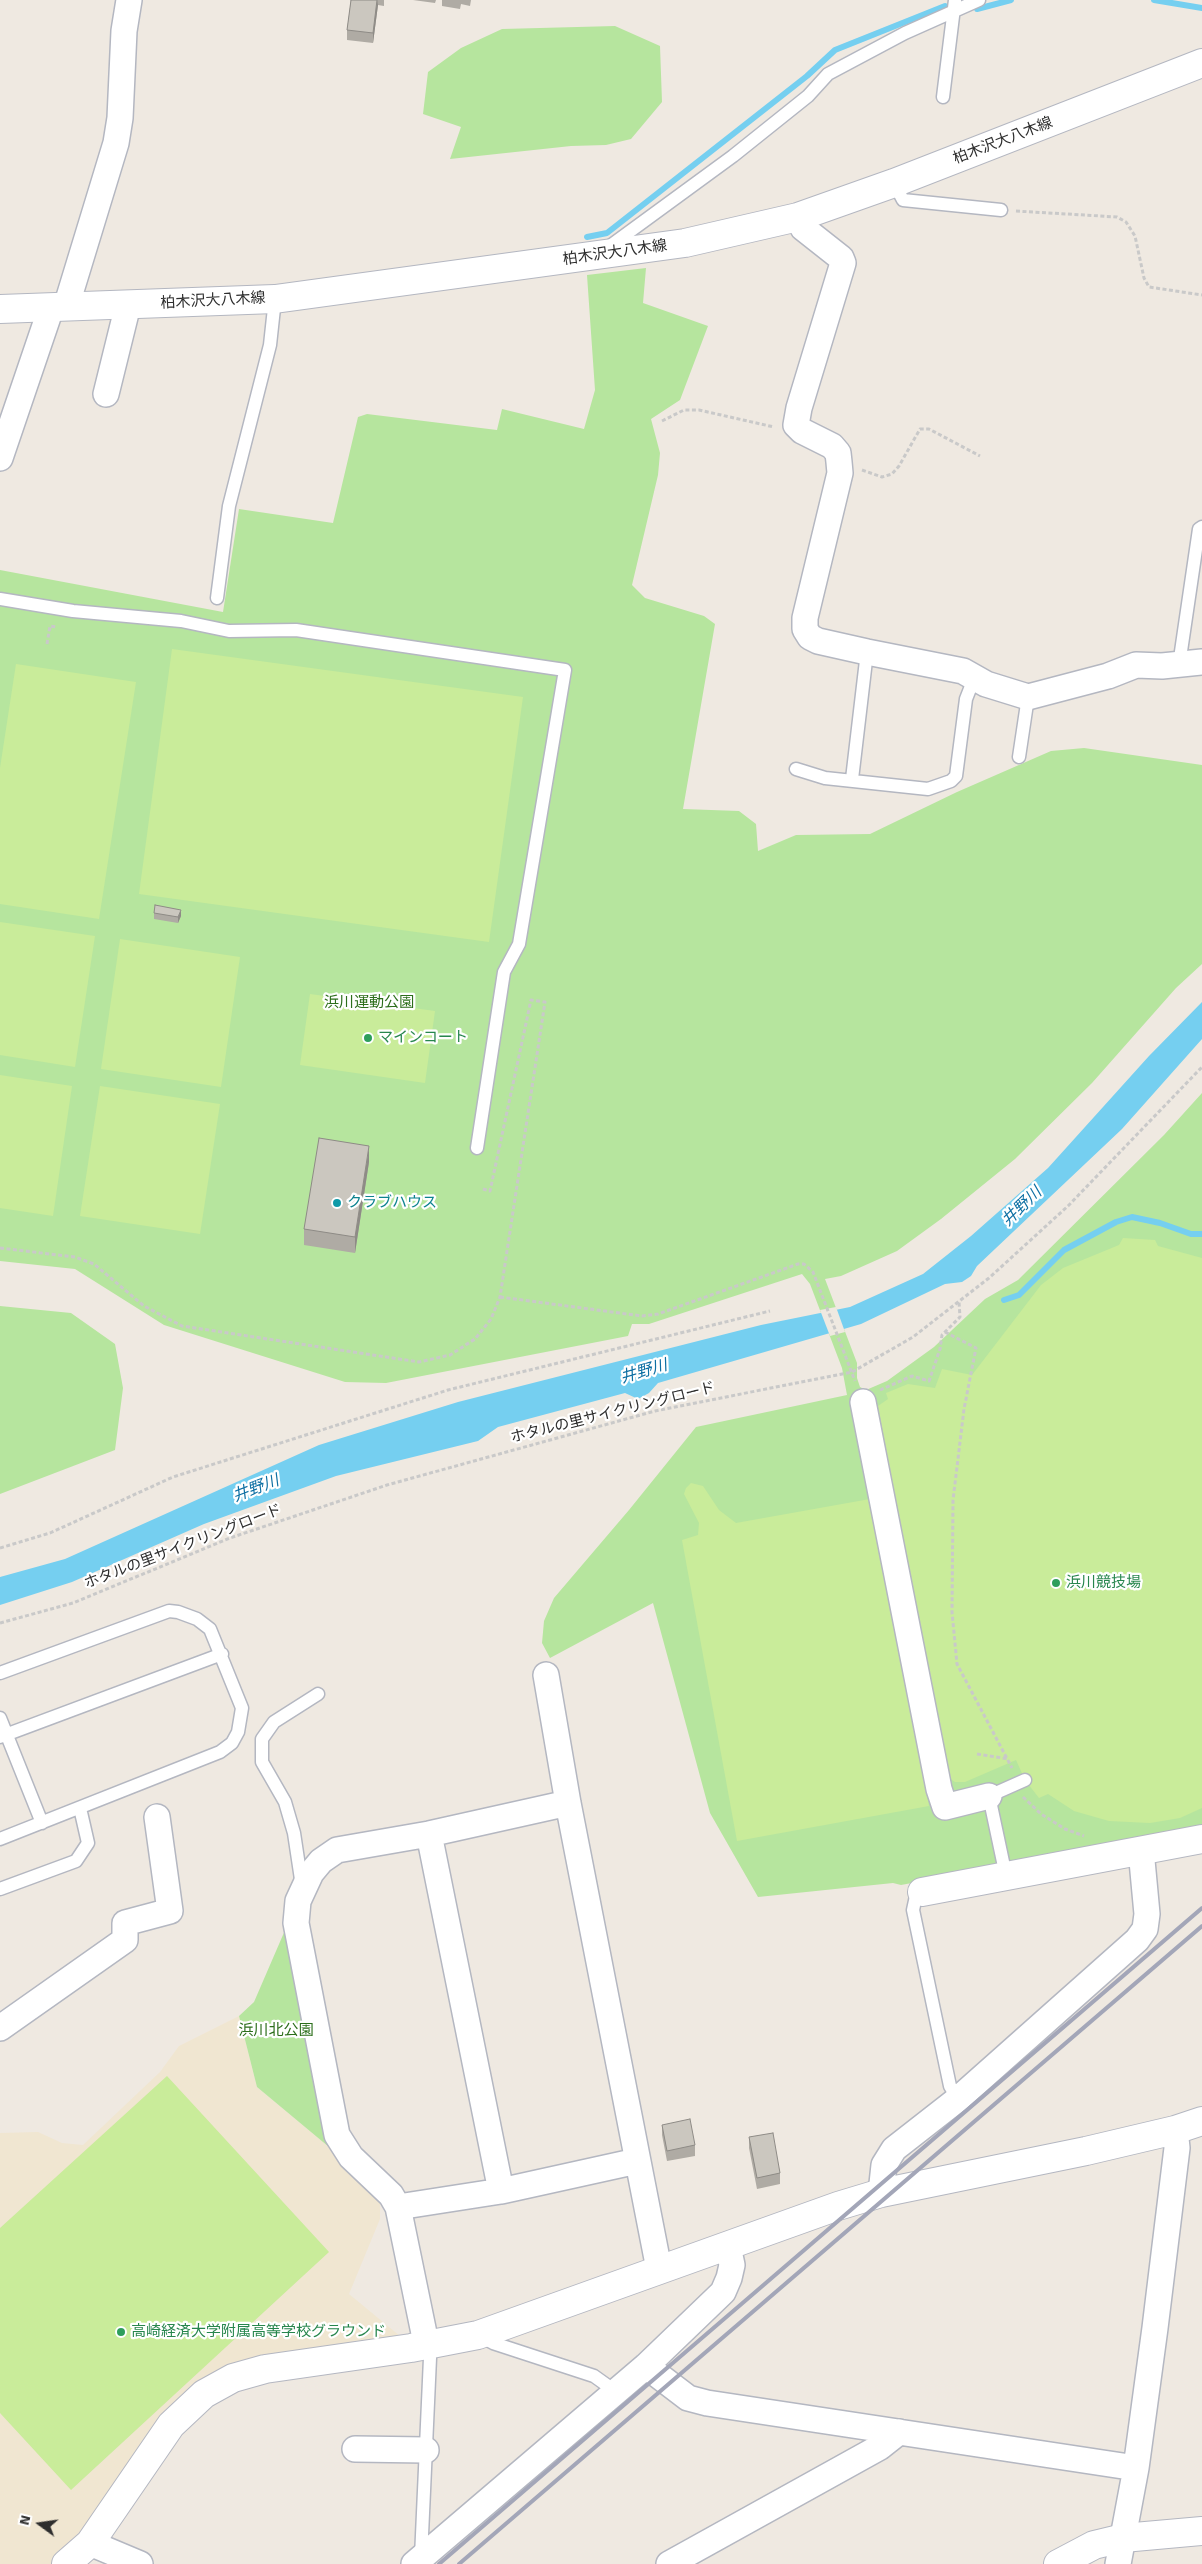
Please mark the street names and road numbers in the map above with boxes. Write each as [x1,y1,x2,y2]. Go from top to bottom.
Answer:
street label: 柏木沢大八木線 [951,114,1055,168]
street label: 柏木沢大八木線 [562,237,668,269]
street label: 柏木沢大八木線 [160,289,266,313]
street label: ホタルの里サイクリングロード [509,1379,717,1447]
street label: ホタルの里サイクリングロード [82,1501,284,1593]

